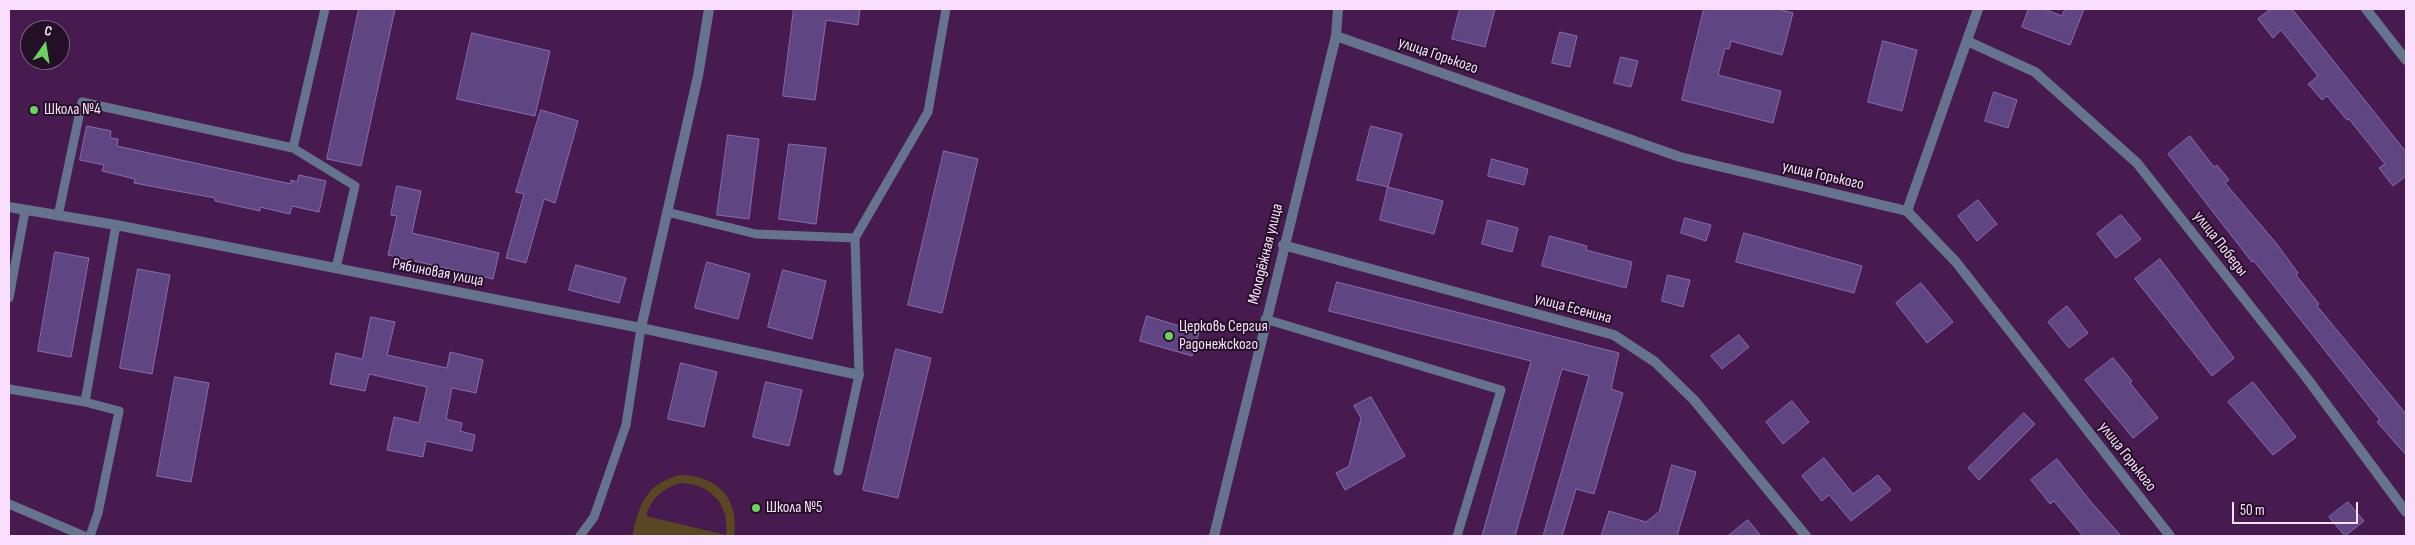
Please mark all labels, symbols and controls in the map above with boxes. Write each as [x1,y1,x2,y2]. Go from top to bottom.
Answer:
north arrow [20,20,70,70]
text: С [43,22,54,40]
street label: улица Горького [1396,33,1480,79]
place label: Школа №4 [44,100,101,120]
marker: Школа №4 [28,104,40,116]
street label: улица Горького [1780,157,1866,195]
street label: Молодёжная улица [1244,202,1288,306]
street label: улица Победы [2189,208,2251,280]
street label: Рябиновая улица [391,255,485,291]
street label: улица Есенина [1532,289,1614,329]
place label: Церковь Сергия Радонежского [1179,317,1268,355]
marker: Церковь Сергия Радонежского [1163,330,1175,342]
street label: улица Горького [2094,418,2160,496]
scale bar [2235,492,2361,524]
place label: Школа №5 [766,498,822,518]
text: 50 m [2240,501,2265,520]
marker: Школа №5 [750,502,762,514]

